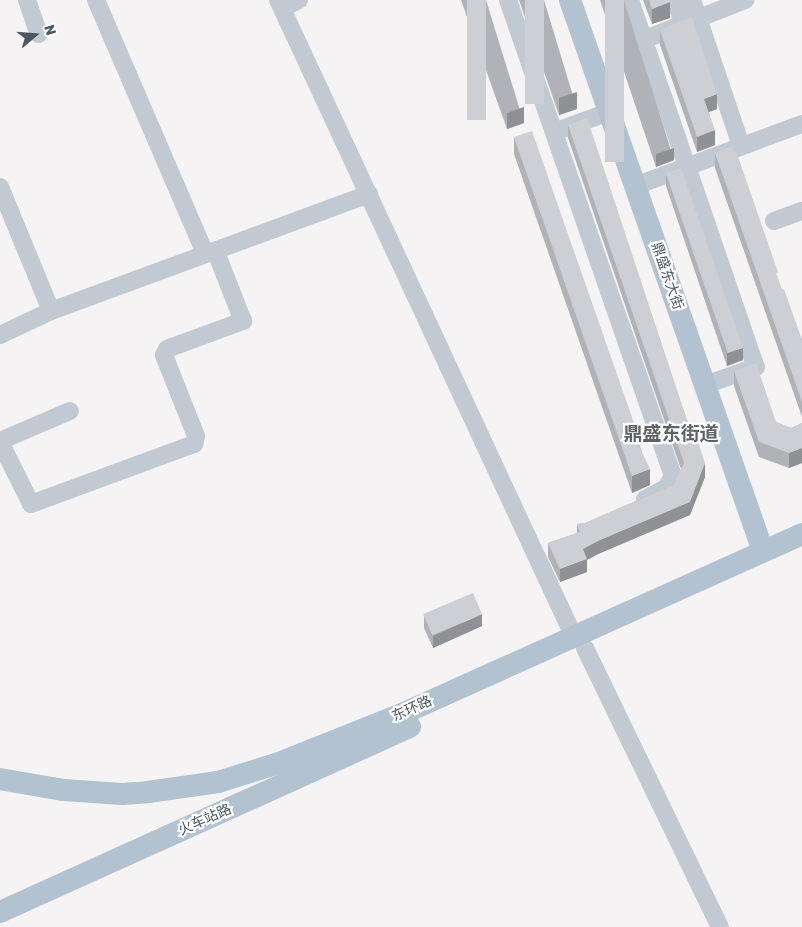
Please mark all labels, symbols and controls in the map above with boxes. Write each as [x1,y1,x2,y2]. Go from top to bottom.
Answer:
north arrow [10,10,60,60]
text: N [40,23,59,38]
street label: 鼎盛东大街 [648,240,686,312]
district label: 鼎盛东街道 [624,423,718,445]
street label: 东环路 [389,693,435,725]
street label: 火车站路 [176,801,234,839]

